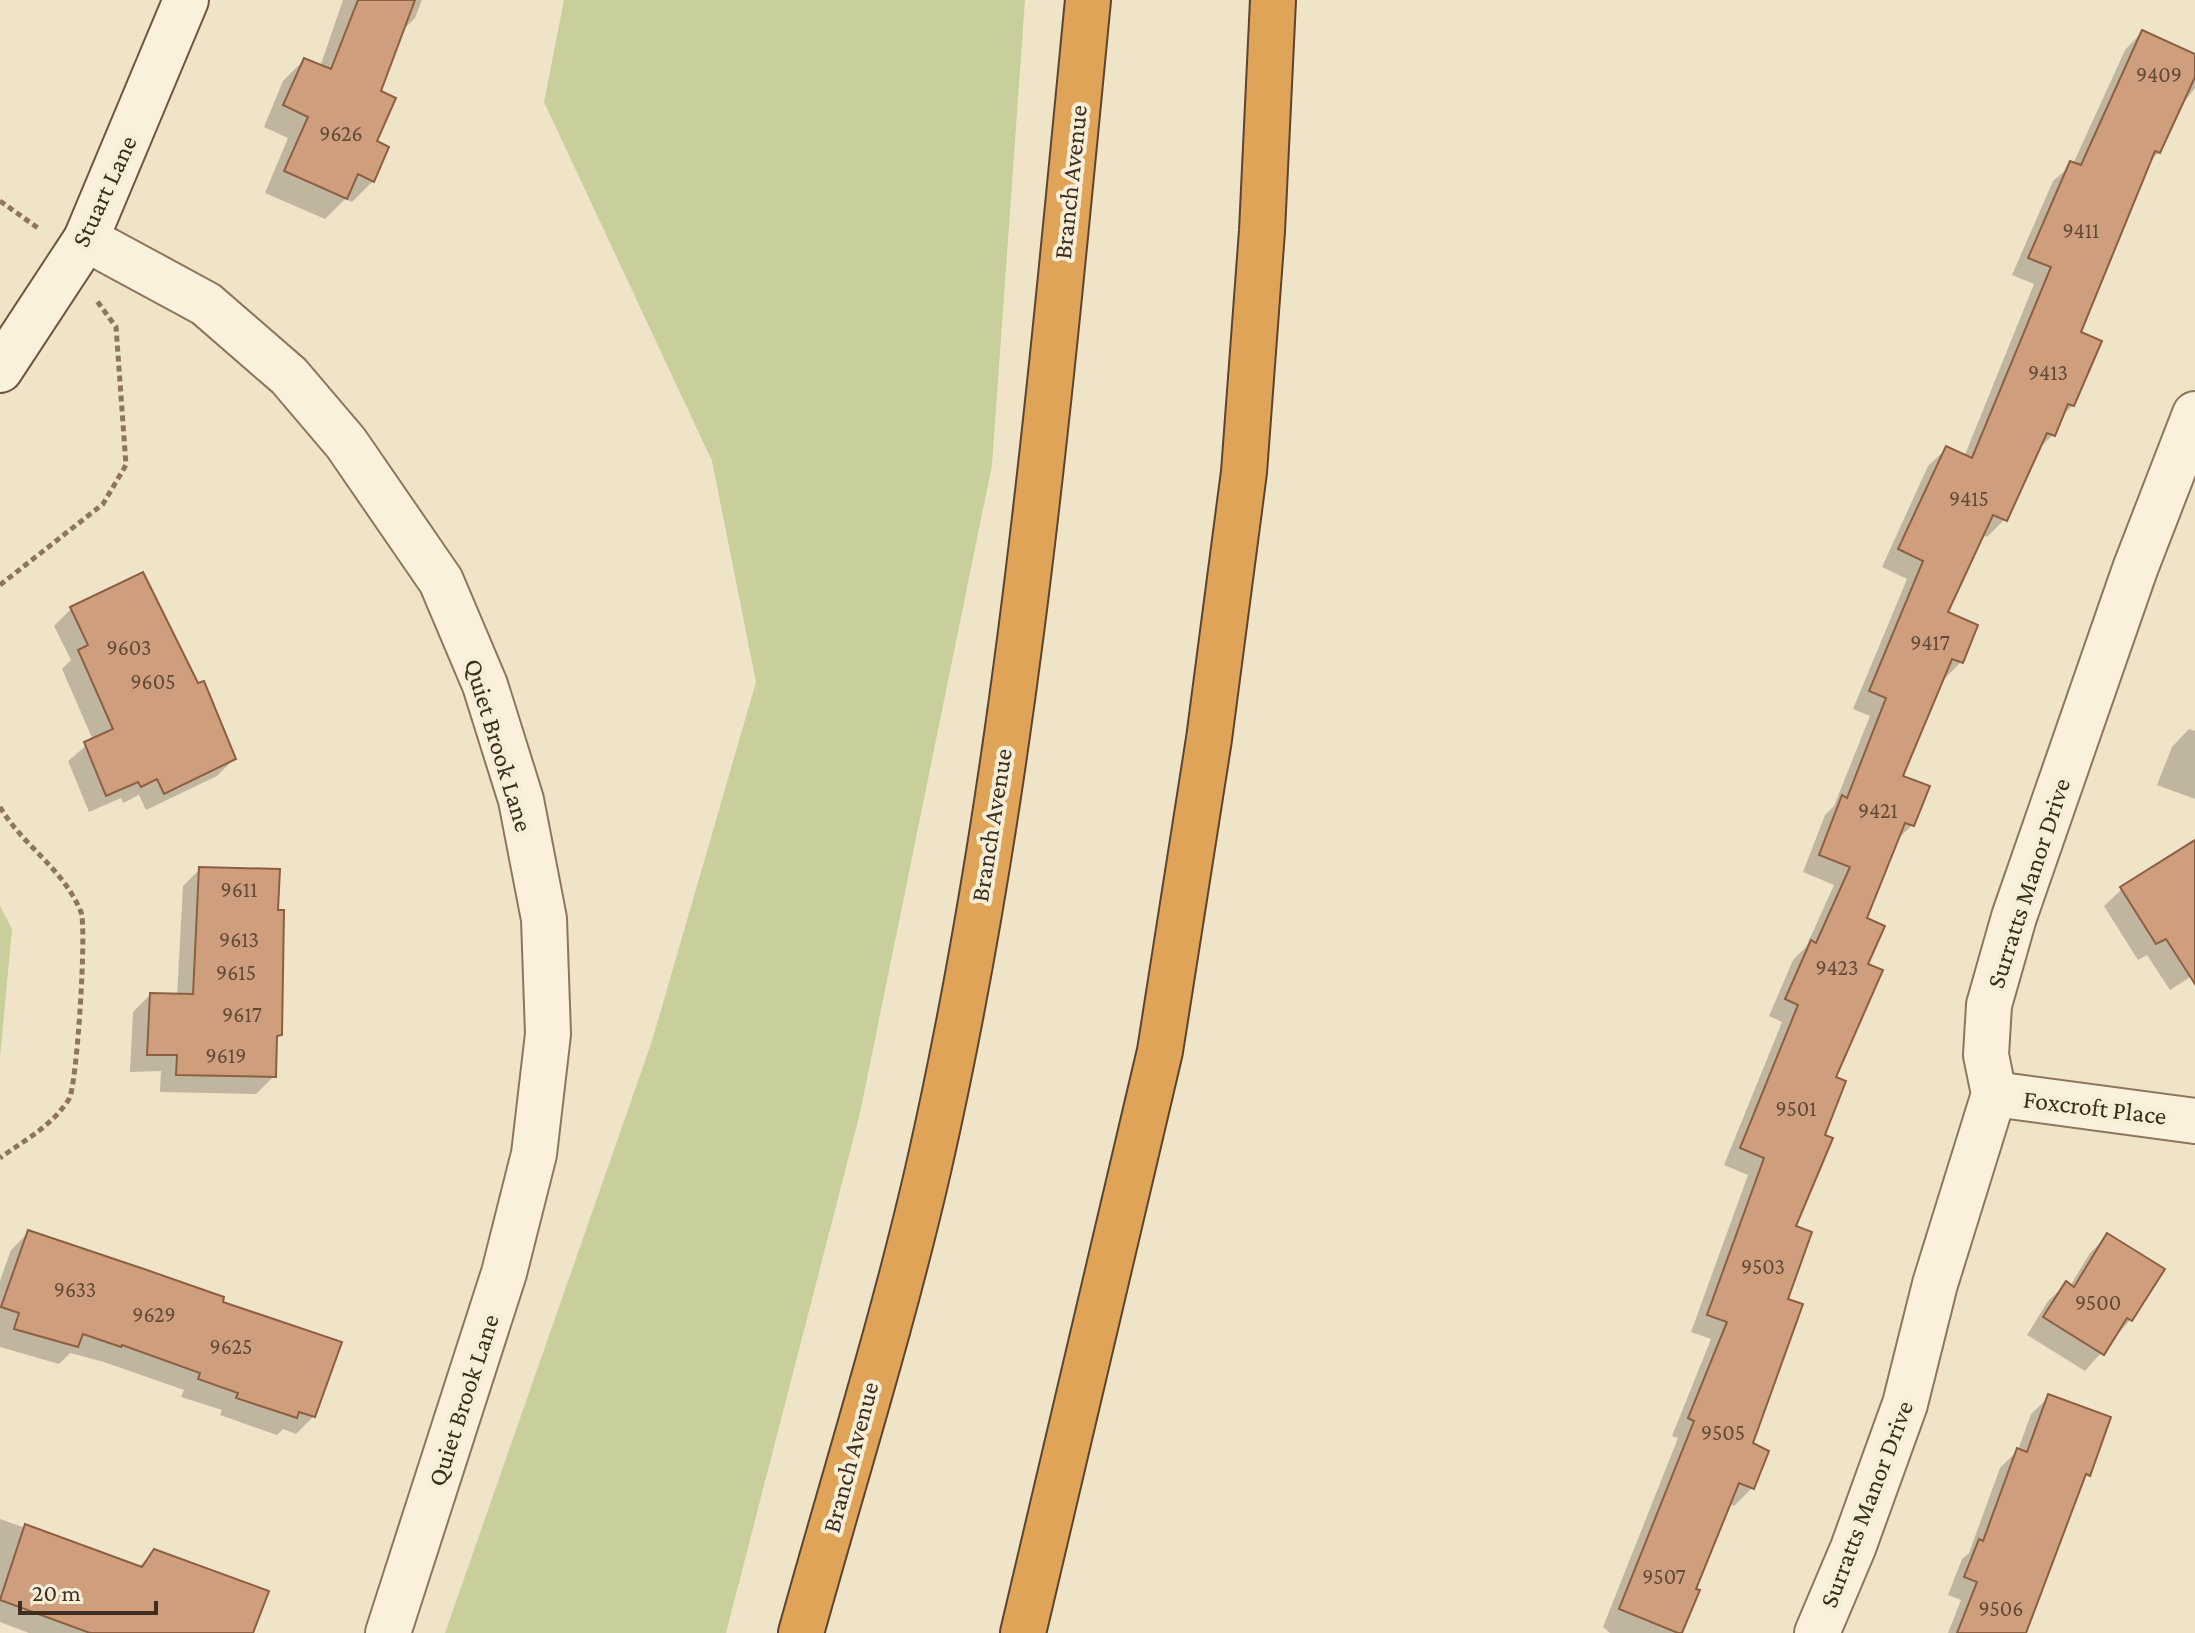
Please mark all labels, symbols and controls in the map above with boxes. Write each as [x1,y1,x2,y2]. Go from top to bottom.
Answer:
house number: 9409 [2136,62,2182,87]
street label: Branch Avenue [1048,103,1093,261]
house number: 9626 [319,121,363,146]
street label: Stuart Lane [66,131,143,252]
house number: 9411 [2063,218,2099,243]
house number: 9413 [2028,360,2068,385]
house number: 9415 [1949,486,1989,511]
house number: 9417 [1910,630,1950,655]
house number: 9603 [106,635,152,660]
street label: Quiet Brook Lane [458,655,539,835]
house number: 9605 [130,669,176,694]
street label: Branch Avenue [965,746,1018,904]
street label: Surratts Manor Drive [1981,774,2076,992]
house number: 9421 [1858,798,1898,823]
house number: 9611 [221,877,257,902]
house number: 9613 [219,927,259,952]
house number: 9423 [1816,955,1858,980]
house number: 9615 [216,960,256,985]
house number: 9617 [222,1002,262,1027]
house number: 9619 [206,1043,246,1068]
street label: Foxcroft Place [2022,1084,2168,1131]
house number: 9501 [1775,1096,1817,1121]
house number: 9503 [1741,1254,1785,1279]
house number: 9633 [54,1277,96,1302]
house number: 9500 [2075,1290,2121,1315]
house number: 9629 [132,1302,176,1327]
street label: Quiet Brook Lane [422,1310,505,1490]
house number: 9625 [210,1334,252,1359]
street label: Branch Avenue [816,1378,885,1536]
street label: Surratts Manor Drive [1814,1397,1919,1612]
house number: 9505 [1701,1420,1745,1445]
house number: 9507 [1642,1564,1686,1589]
scale bar [20,1565,156,1615]
text: 20 m [32,1579,81,1606]
house number: 9506 [1979,1596,2023,1621]

